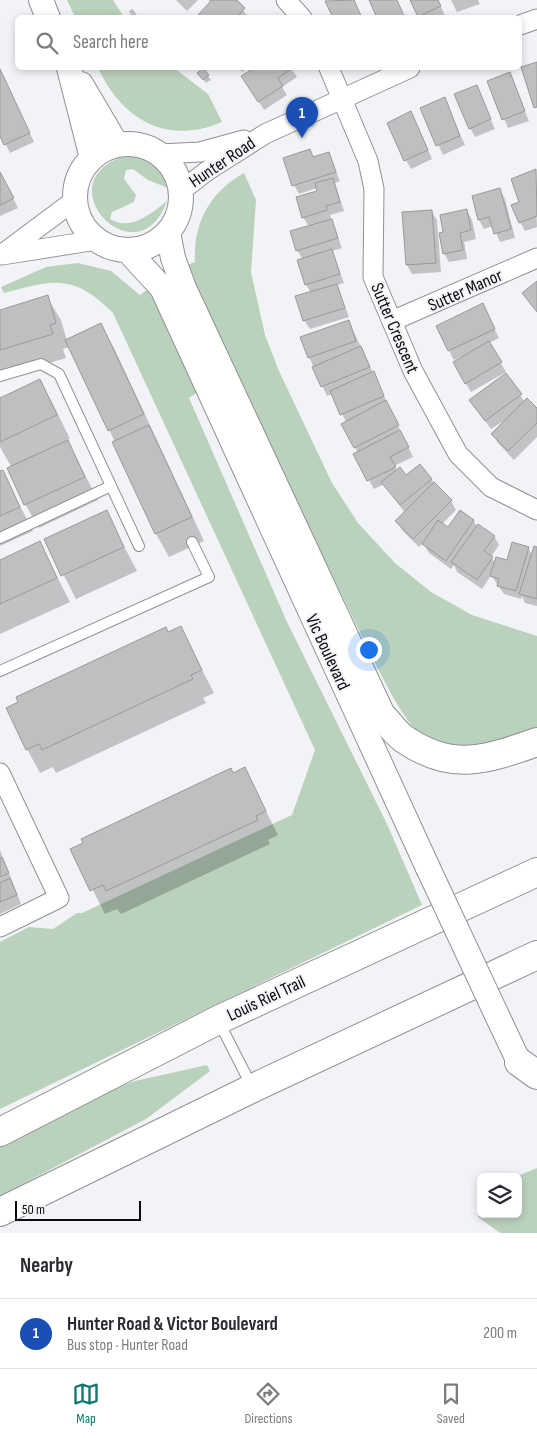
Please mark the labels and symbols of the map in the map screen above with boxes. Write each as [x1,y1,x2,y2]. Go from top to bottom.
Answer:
pin: 1 [286,97,318,138]
street label: Hunter Road [185,133,259,192]
street label: Sutter Manor [425,265,506,316]
street label: Sutter Crescent [366,280,423,377]
street label: Vic Boulevard [301,611,354,693]
your location [356,637,382,663]
street label: Louis Riel Trail [224,971,309,1026]
scale bar [15,1198,141,1221]

